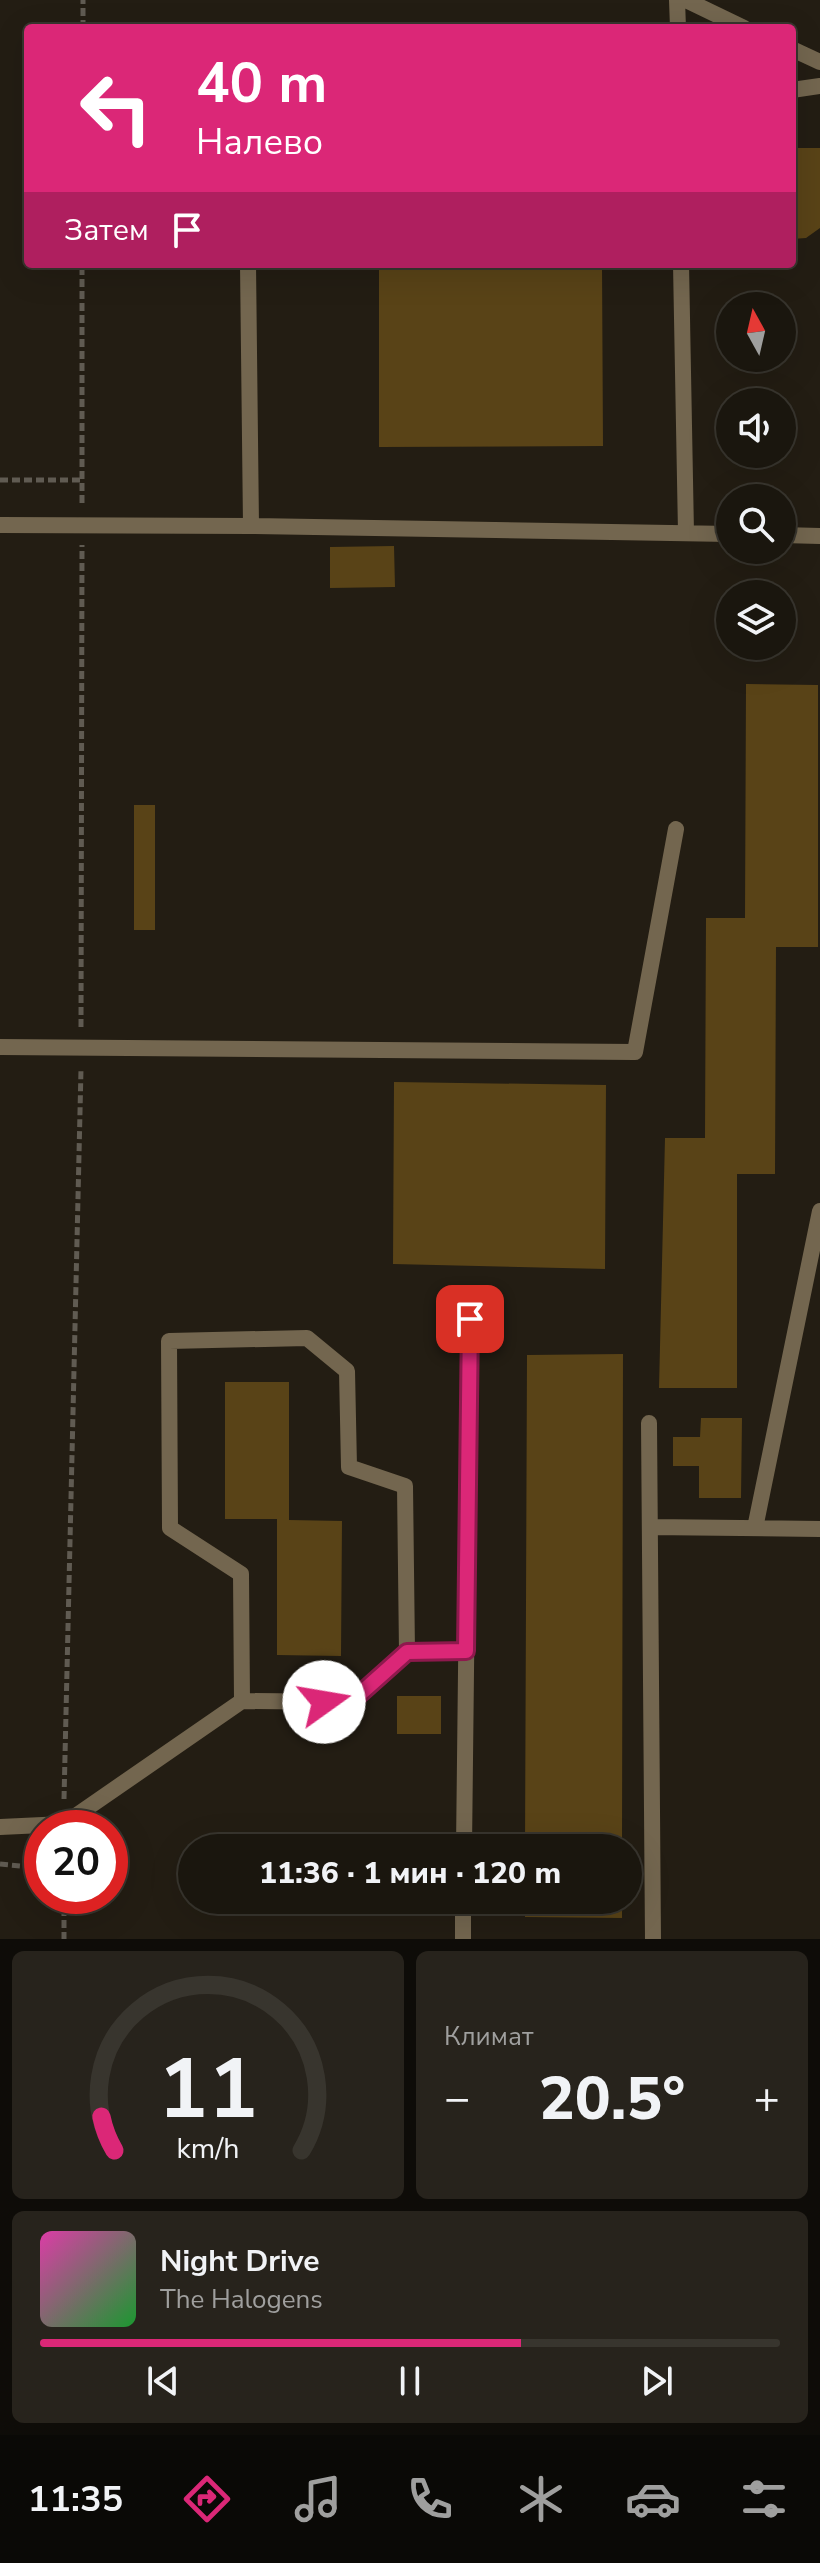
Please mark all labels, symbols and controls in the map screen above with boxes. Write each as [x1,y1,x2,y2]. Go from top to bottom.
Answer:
text: 40 m [196,45,327,122]
icon: left [64,56,168,160]
text: Налево [196,118,323,167]
icon: arrive [165,208,209,252]
text: Затем [64,210,149,251]
north arrow [716,292,796,372]
map controls [716,292,796,660]
button: sound [716,388,796,468]
button: search [716,484,796,564]
button: layers [716,580,796,660]
pin [436,1285,504,1353]
icon: arrive [448,1297,492,1341]
position arrow [282,1660,366,1744]
speed limit sign: 20 [24,1810,128,1914]
text: 11:36 · 1 мин · 120 m [259,1853,561,1894]
text: Климат [444,2019,533,2054]
text: 11 [158,2033,258,2146]
text: 20.5° [539,2058,685,2140]
text: − [444,2069,470,2129]
text: + [754,2069,780,2129]
text: km/h [177,2129,239,2168]
text: Night Drive [160,2241,319,2282]
text: The Halogens [160,2282,323,2317]
icon: previous [141,2359,185,2403]
icon: pause [388,2359,432,2403]
icon: next [635,2359,679,2403]
icon: directions [179,2471,235,2527]
icon: music [290,2471,346,2527]
icon: phone [402,2471,458,2527]
icon: climate [513,2471,569,2527]
icon: car [625,2471,681,2527]
icon: filters [736,2471,792,2527]
text: 11:35 [28,2475,123,2524]

